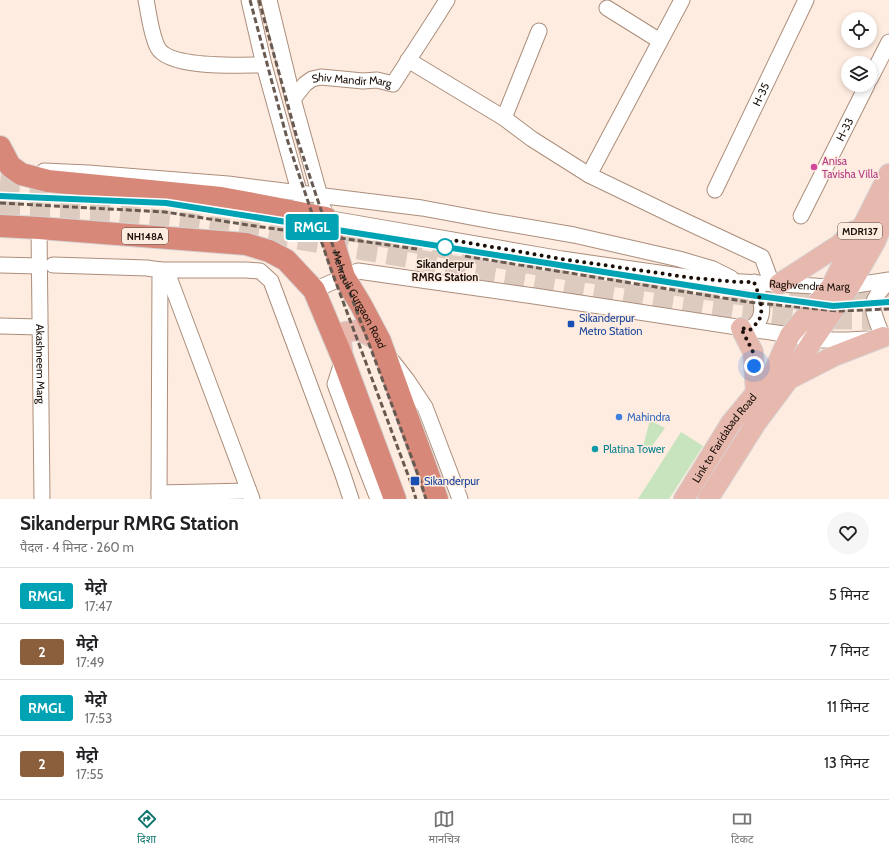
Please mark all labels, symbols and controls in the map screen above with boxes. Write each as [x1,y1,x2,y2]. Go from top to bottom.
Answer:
map controls [841,12,877,92]
button: locate [841,12,877,48]
button: layers [841,56,877,92]
street label: Shiv Mandir Marg [310,70,394,91]
street label: H-35 [749,80,772,108]
street label: H-33 [833,115,856,143]
place label: Anisa Tavisha Villa [822,154,879,181]
marker: Anisa Tavisha Villa [809,162,819,172]
line badge: RMGL [284,214,340,240]
text: RMGL [294,218,330,236]
road number: MDR137 [838,223,882,239]
road number: NH148A [122,228,168,244]
marker: Sikanderpur RMRG Station [436,238,454,256]
street label: Mehrauli Gurgaon Road [329,249,389,350]
place label: Sikanderpur RMRG Station [412,257,478,284]
street label: Raghvendra Marg [769,276,851,294]
place label: Sikanderpur Metro Station [579,311,642,338]
marker: Sikanderpur Metro Station [566,319,576,329]
street label: Akashneem Marg [33,324,48,405]
your location [744,356,764,376]
street label: Link to Faridabad Road [689,391,759,485]
place label: Mahindra [627,410,671,424]
marker: Mahindra [614,412,624,422]
place label: Platina Tower [603,442,665,456]
marker: Platina Tower [590,444,600,454]
place label: Sikanderpur [424,474,480,488]
marker: Sikanderpur [409,475,421,487]
text: Sikanderpur RMRG Station [20,512,239,535]
button: heart [827,512,869,554]
text: पैदल · 4 मिनट · 260 m [20,539,134,555]
text: मेट्रो [85,578,107,596]
text: 5 मिनट [829,586,869,604]
text: RMGL [28,587,65,605]
text: 17:47 [85,598,112,614]
text: मेट्रो [76,634,98,652]
text: 7 मिनट [829,642,869,660]
text: 2 [38,643,46,661]
text: 17:49 [76,654,104,670]
text: मेट्रो [85,690,107,708]
text: 11 मिनट [827,698,869,716]
text: RMGL [28,699,65,717]
text: 17:53 [85,710,112,726]
text: मेट्रो [76,746,98,764]
text: 13 मिनट [824,754,869,772]
text: 2 [38,755,46,773]
text: 17:55 [76,766,104,782]
tab: दिशा [136,808,158,847]
tab: मानचित्र [429,808,460,847]
tab: टिकट [731,808,753,847]

